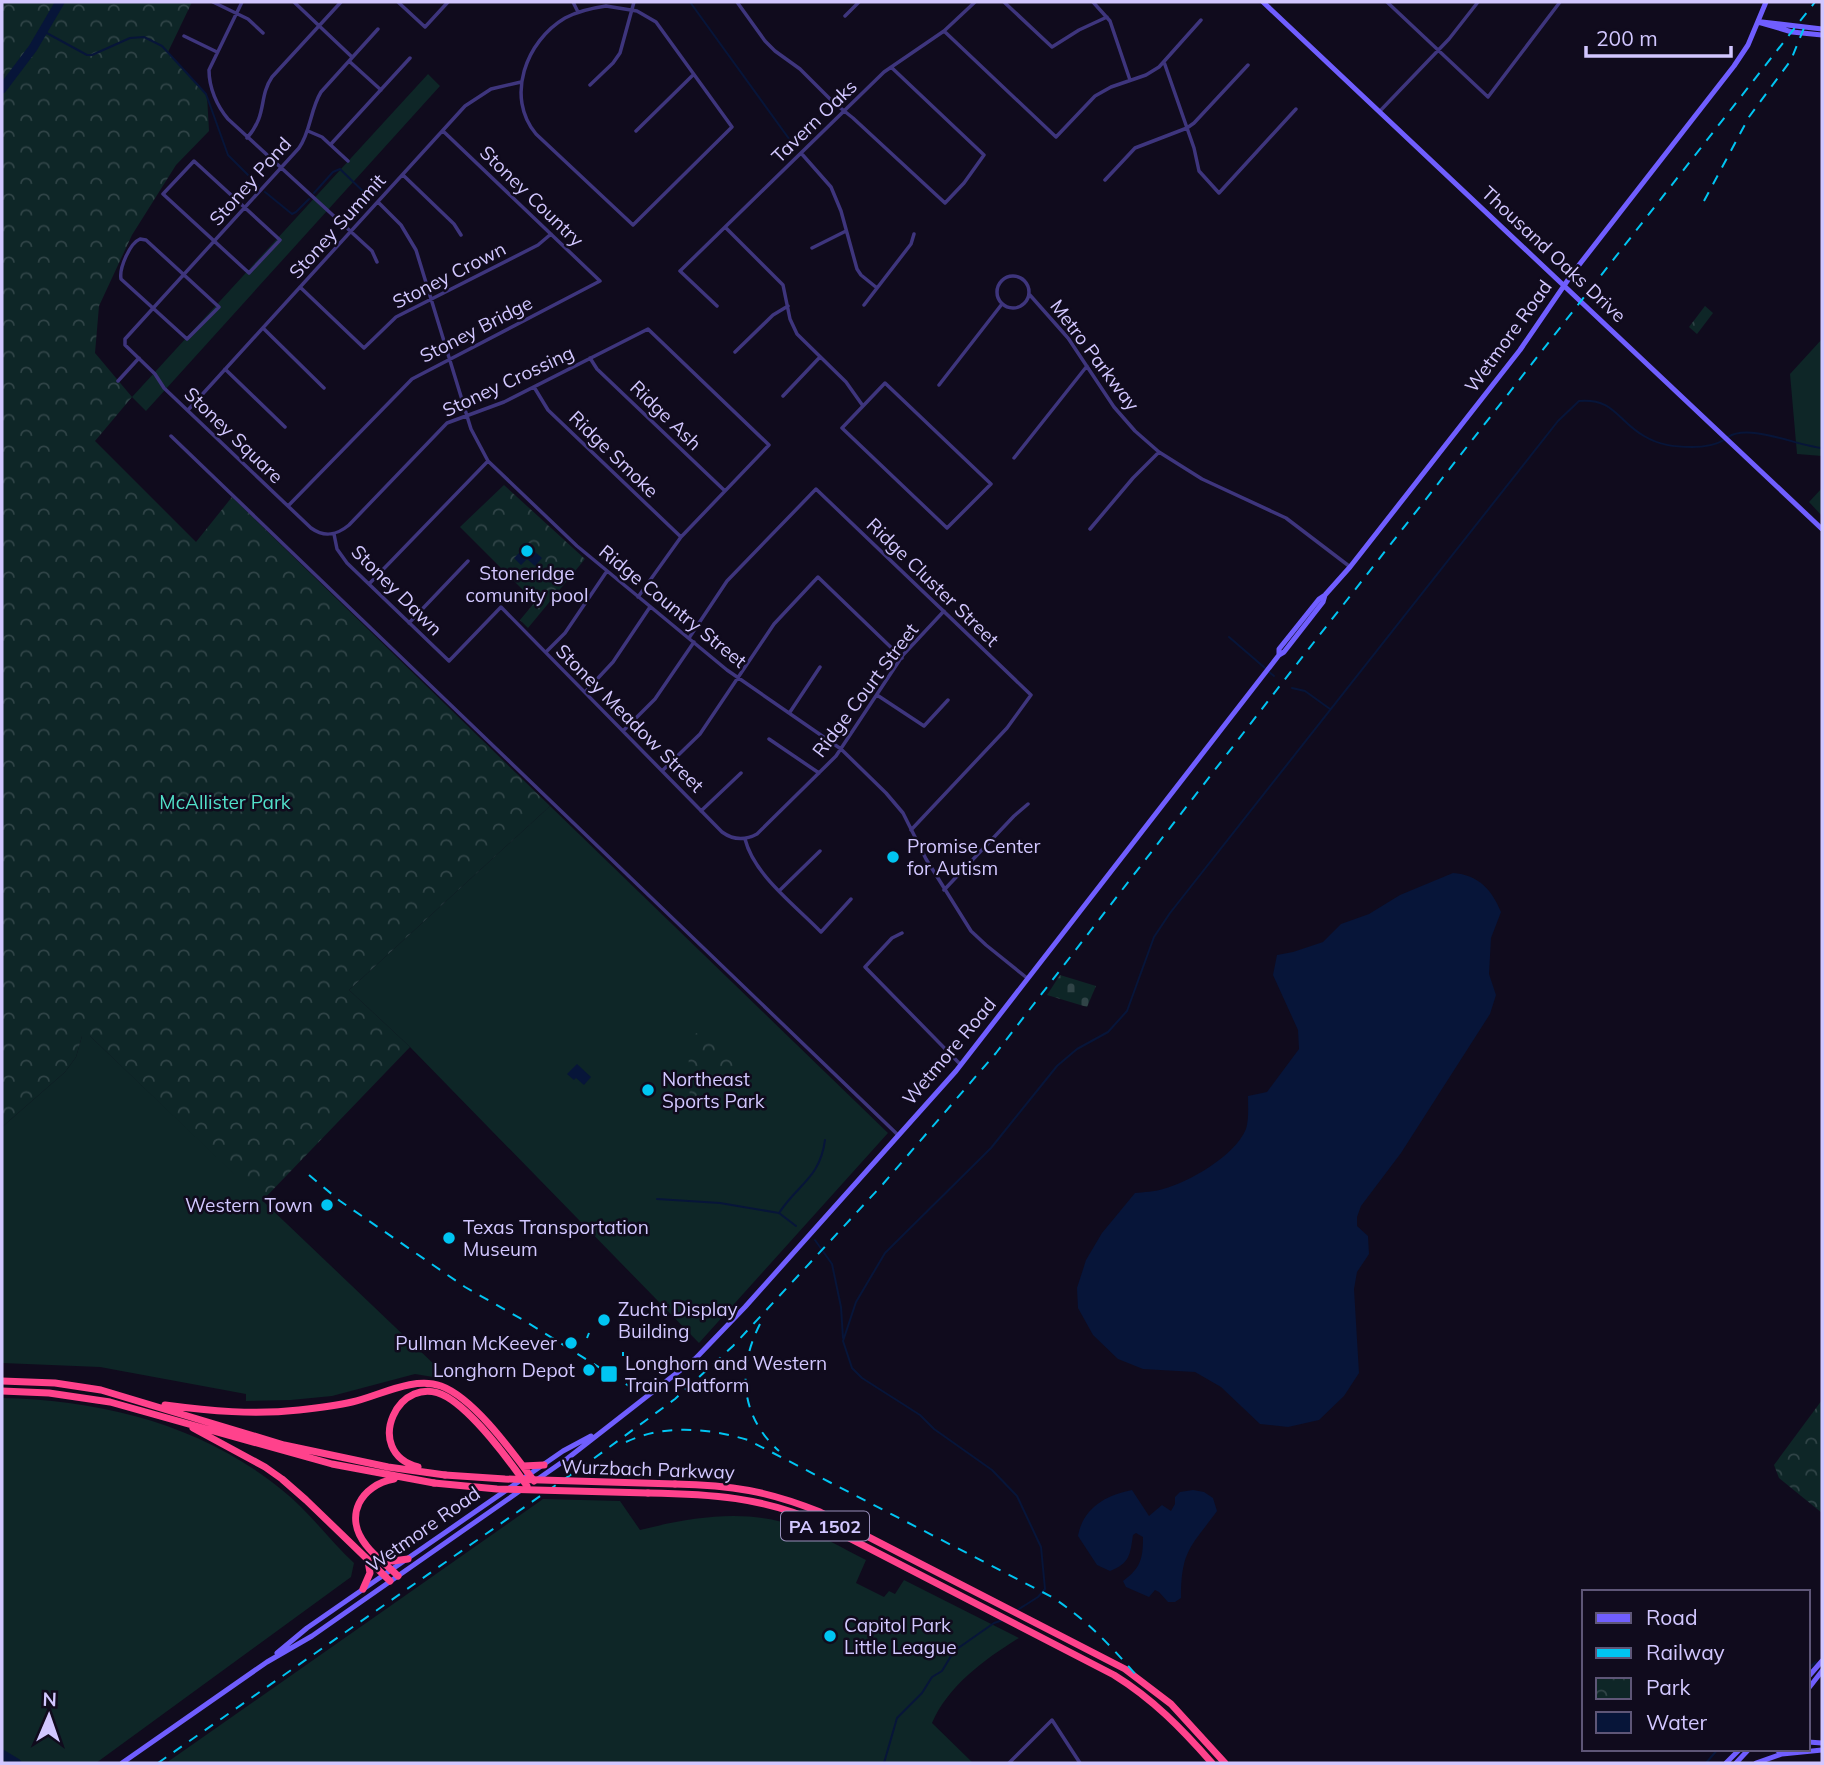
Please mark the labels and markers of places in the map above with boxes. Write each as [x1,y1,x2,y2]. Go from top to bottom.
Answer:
marker: Stoneridge comunity pool [519,543,535,559]
place label: Stoneridge comunity pool [466,561,588,607]
place label: Promise Center for Autism [907,834,1040,880]
marker: Promise Center for Autism [885,849,901,865]
place label: Northeast Sports Park [662,1067,765,1113]
marker: Northeast Sports Park [640,1082,656,1098]
place label: Western Town [185,1193,313,1217]
marker: Western Town [319,1197,335,1213]
place label: Texas Transportation Museum [463,1215,649,1261]
marker: Texas Transportation Museum [441,1230,457,1246]
place label: Zucht Display Building [618,1297,738,1343]
marker: Zucht Display Building [596,1312,612,1328]
place label: Pullman McKeever [395,1331,557,1355]
marker: Pullman McKeever [563,1335,579,1351]
place label: Longhorn and Western Train Platform [625,1351,827,1397]
place label: Longhorn Depot [433,1358,575,1382]
marker: Longhorn Depot [581,1362,597,1378]
marker: Longhorn and Western Train Platform [599,1364,619,1384]
place label: Capitol Park Little League [844,1613,957,1659]
marker: Capitol Park Little League [822,1628,838,1644]

